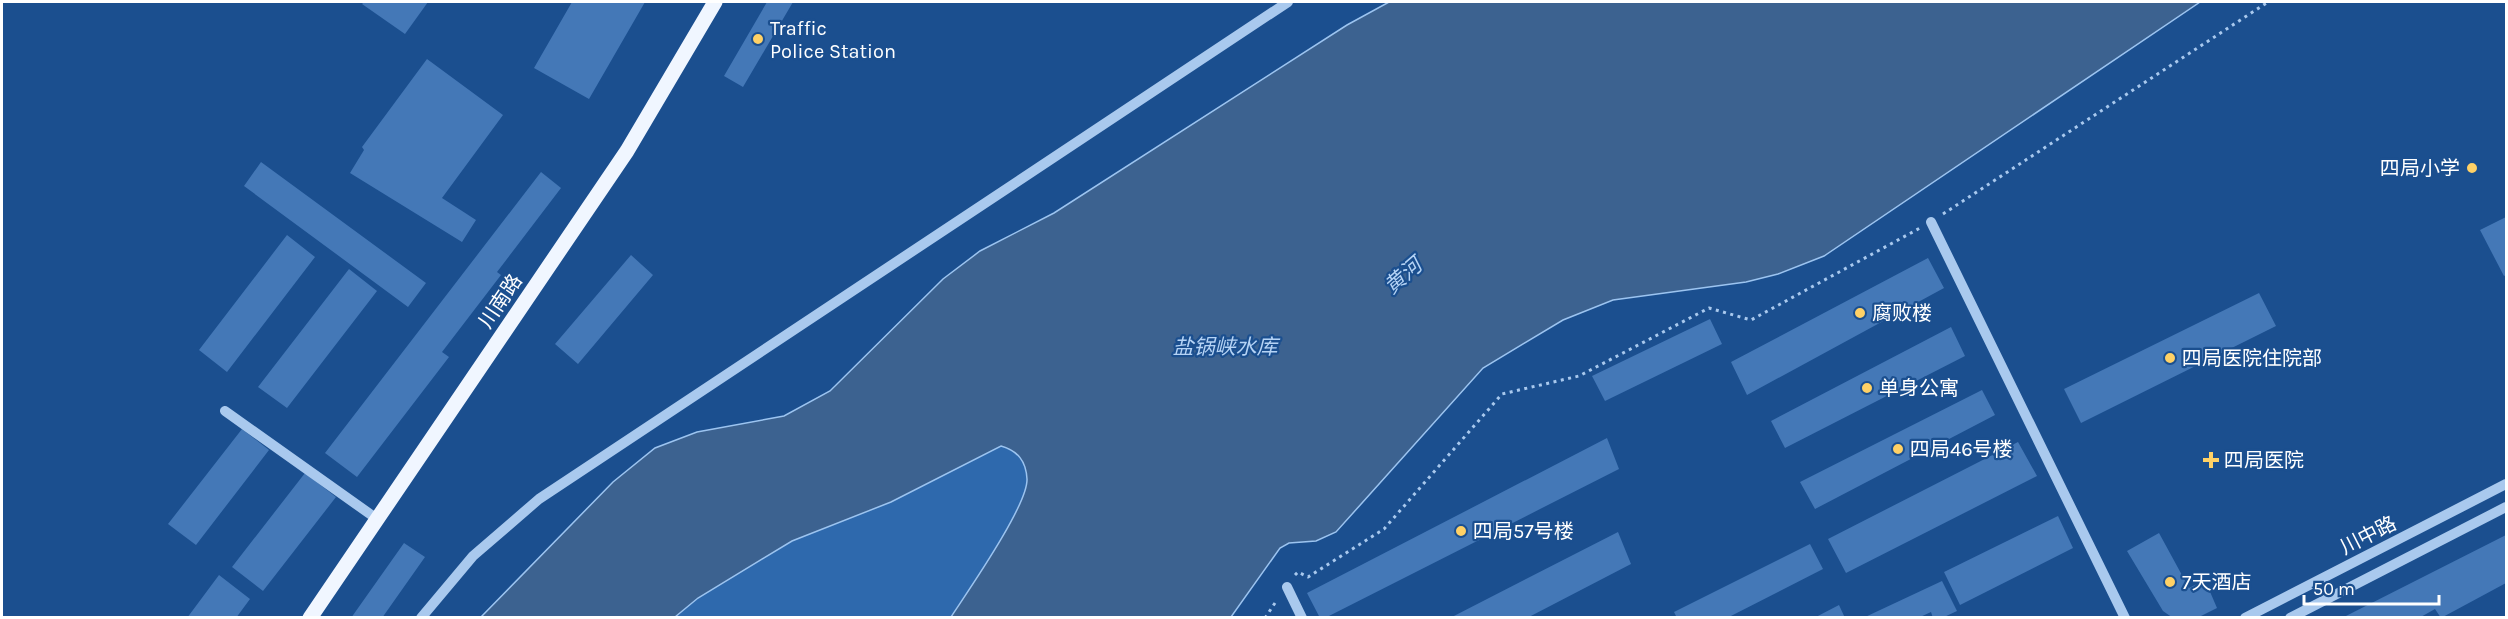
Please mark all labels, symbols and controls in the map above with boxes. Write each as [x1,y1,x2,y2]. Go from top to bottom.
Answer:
place label: Traffic Police Station [770,17,896,63]
marker: Traffic Police Station [751,32,765,46]
place label: 四局小学 [2380,157,2460,180]
marker: 四局小学 [2465,161,2479,175]
water label: 黄河 [1379,251,1430,299]
street label: 川南路 [474,270,527,333]
place label: 腐败楼 [1872,302,1932,325]
marker: 腐败楼 [1853,306,1867,320]
water label: 盐锅峡水库 [1173,335,1280,359]
place label: 四局医院住院部 [2182,347,2322,370]
marker: 四局医院住院部 [2163,351,2177,365]
place label: 单身公寓 [1879,377,1959,400]
marker: 单身公寓 [1860,381,1874,395]
place label: 四局46号楼 [1910,438,2013,461]
marker: 四局46号楼 [1891,442,1905,456]
place label: 四局医院 [2224,449,2304,472]
marker: 四局医院 [2202,451,2220,469]
street label: 川中路 [2336,512,2400,559]
place label: 四局57号楼 [1473,520,1574,543]
marker: 四局57号楼 [1454,524,1468,538]
scale bar [2304,568,2439,606]
place label: 7天酒店 [2182,571,2251,594]
marker: 7天酒店 [2163,575,2177,589]
text: 50 m [2313,578,2355,600]

